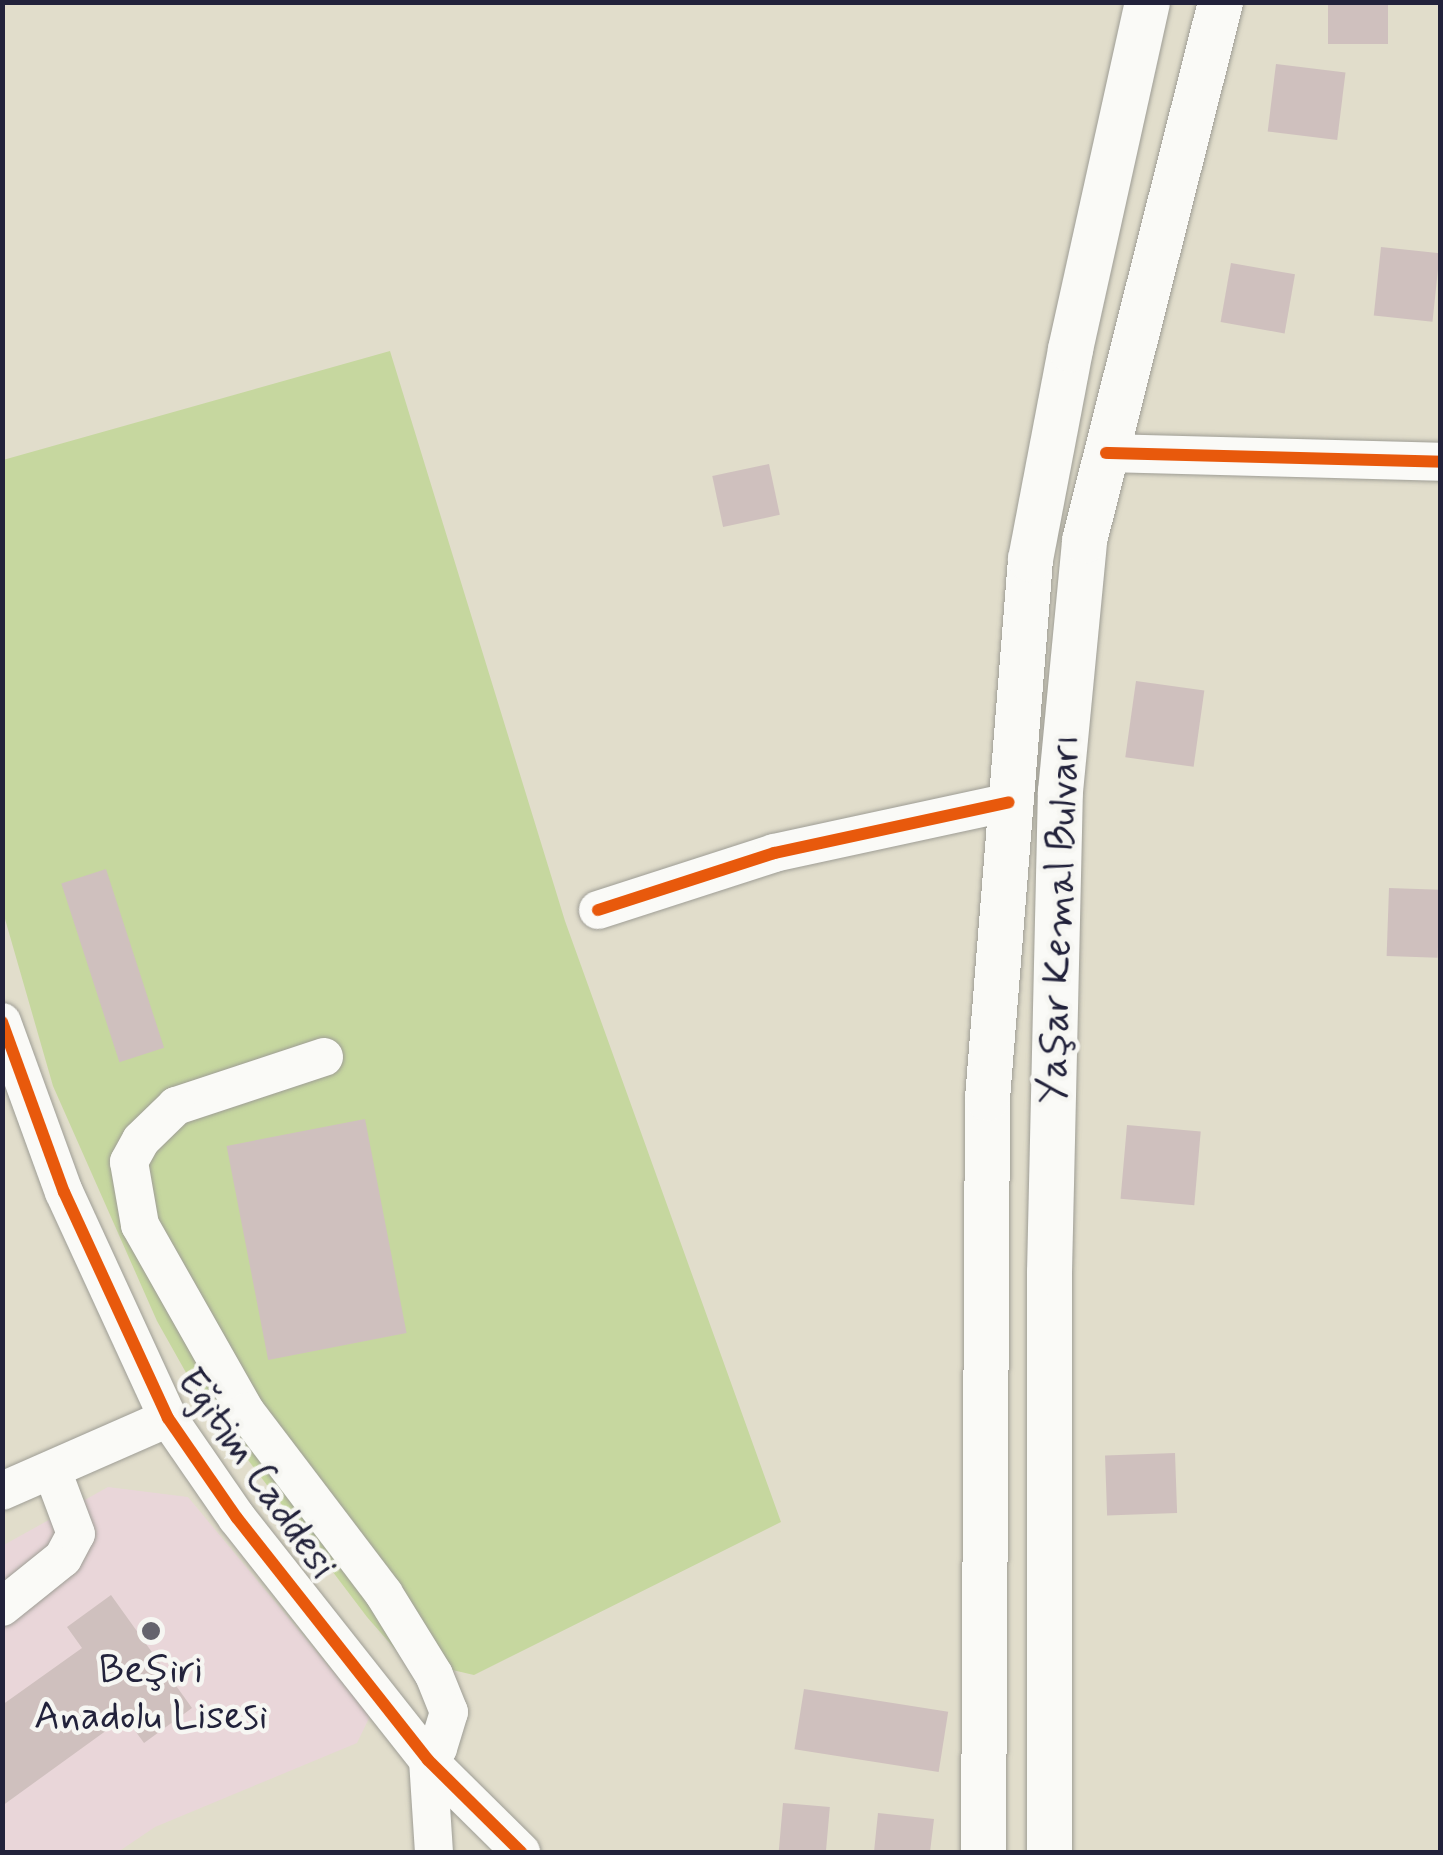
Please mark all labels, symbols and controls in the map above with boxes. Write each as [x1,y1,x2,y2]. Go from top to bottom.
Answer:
street label: Yaşar Kemal Bulvarı [1030,737,1090,1101]
street label: Eğitim Caddesi [163,1356,349,1592]
marker: Beşiri Anadolu Lisesi [140,1620,162,1642]
place label: Beşiri Anadolu Lisesi [35,1647,267,1741]

